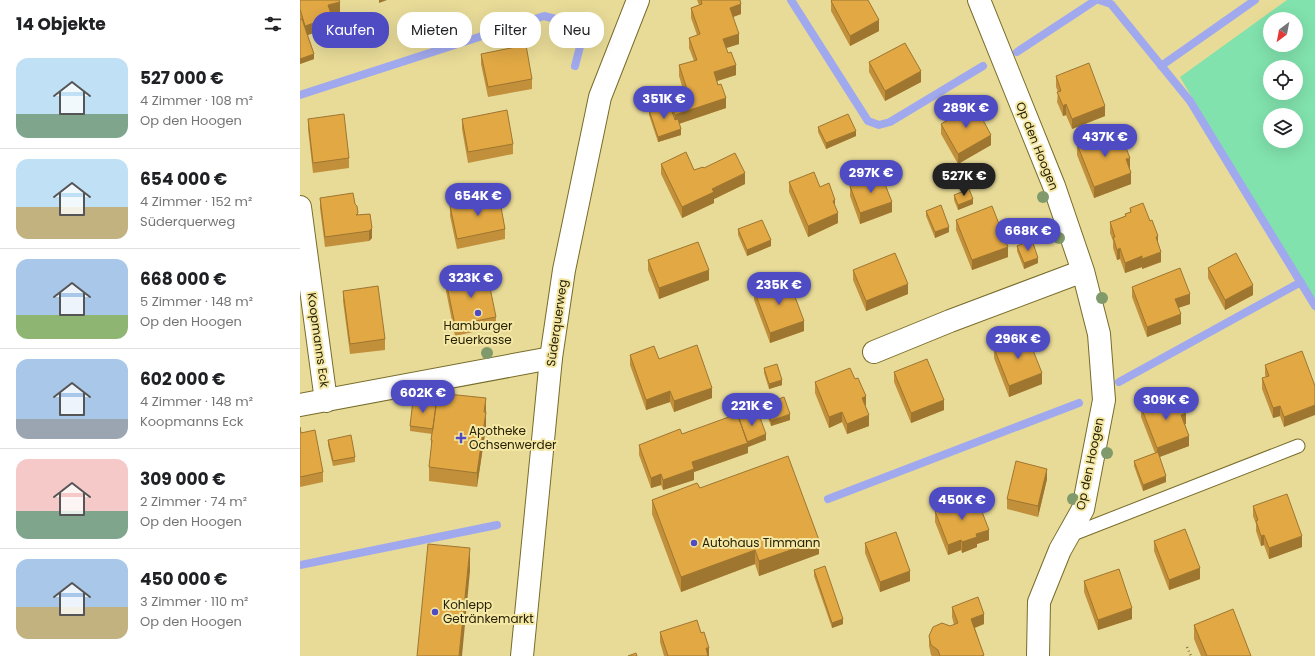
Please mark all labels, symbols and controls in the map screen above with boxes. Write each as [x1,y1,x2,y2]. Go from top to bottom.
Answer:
text: 14 Objekte [16,12,106,36]
chip: Kaufen [312,12,389,48]
chip: Mieten [397,12,472,48]
chip: Filter [480,12,541,48]
chip: Neu [549,12,604,48]
north arrow [1263,12,1303,52]
map controls [1263,12,1303,148]
icon: filters [262,13,284,35]
button: locate [1263,60,1303,100]
text: 527 000 € [140,66,224,90]
icon: home [48,74,96,122]
pin: 351K € [631,86,697,120]
text: 351K € [642,89,686,108]
text: 4 Zimmer · 108 m² [140,91,253,110]
pin: 289K € [933,95,999,129]
text: 289K € [943,98,989,117]
street label: Op den Hoogen [1012,99,1063,193]
button: layers [1263,108,1303,148]
text: Op den Hoogen [140,111,242,130]
pin: 437K € [1072,124,1138,158]
text: 437K € [1082,127,1128,146]
pin: 297K € [838,160,904,194]
text: 297K € [849,163,893,182]
pin: 527K € [931,163,997,197]
text: 527K € [942,166,987,185]
text: 654 000 € [140,167,227,191]
icon: home [48,175,96,223]
pin: 654K € [445,183,511,217]
text: 654K € [454,186,502,205]
text: 4 Zimmer · 152 m² [140,192,252,211]
text: Süderquerweg [140,212,235,231]
pin: 668K € [995,218,1061,252]
text: 668K € [1004,221,1052,240]
pin: 323K € [438,265,504,299]
text: 668 000 € [140,267,227,291]
text: 323K € [448,268,494,287]
pin: 235K € [746,272,812,306]
icon: home [48,275,96,323]
text: 235K € [756,275,802,294]
street label: Süderquerweg [542,278,571,368]
street label: Koopmanns Eck [303,291,334,389]
text: 5 Zimmer · 148 m² [140,292,253,311]
marker: Hamburger Feuerkasse [473,308,483,318]
text: Op den Hoogen [140,312,242,331]
place label: Hamburger Feuerkasse [443,317,513,348]
pin: 296K € [985,326,1051,360]
text: 296K € [995,329,1041,348]
text: 602 000 € [140,367,226,391]
icon: home [48,375,96,423]
pin: 602K € [390,380,456,414]
text: 602K € [400,383,446,402]
pin: 309K € [1133,387,1199,421]
text: 309K € [1143,390,1189,409]
text: 4 Zimmer · 148 m² [140,392,253,411]
pin: 221K € [719,393,785,427]
text: 221K € [731,396,773,415]
text: Koopmanns Eck [140,412,244,431]
street label: Op den Hoogen [1071,416,1108,512]
place label: Apotheke Ochsenwerder [469,422,557,453]
marker: Apotheke Ochsenwerder [456,433,466,443]
text: 309 000 € [140,467,226,491]
icon: home [48,475,96,523]
pin: 450K € [929,487,995,521]
text: 450K € [938,490,986,509]
text: 2 Zimmer · 74 m² [140,492,247,511]
text: Op den Hoogen [140,512,242,531]
place label: Autohaus Timmann [702,534,820,551]
marker: Autohaus Timmann [689,538,699,548]
text: 450 000 € [140,567,228,591]
icon: home [48,575,96,623]
text: 3 Zimmer · 110 m² [140,592,248,611]
place label: Kohlepp Getränkemarkt [443,596,534,627]
marker: Kohlepp Getränkemarkt [430,607,440,617]
text: Op den Hoogen [140,612,242,631]

